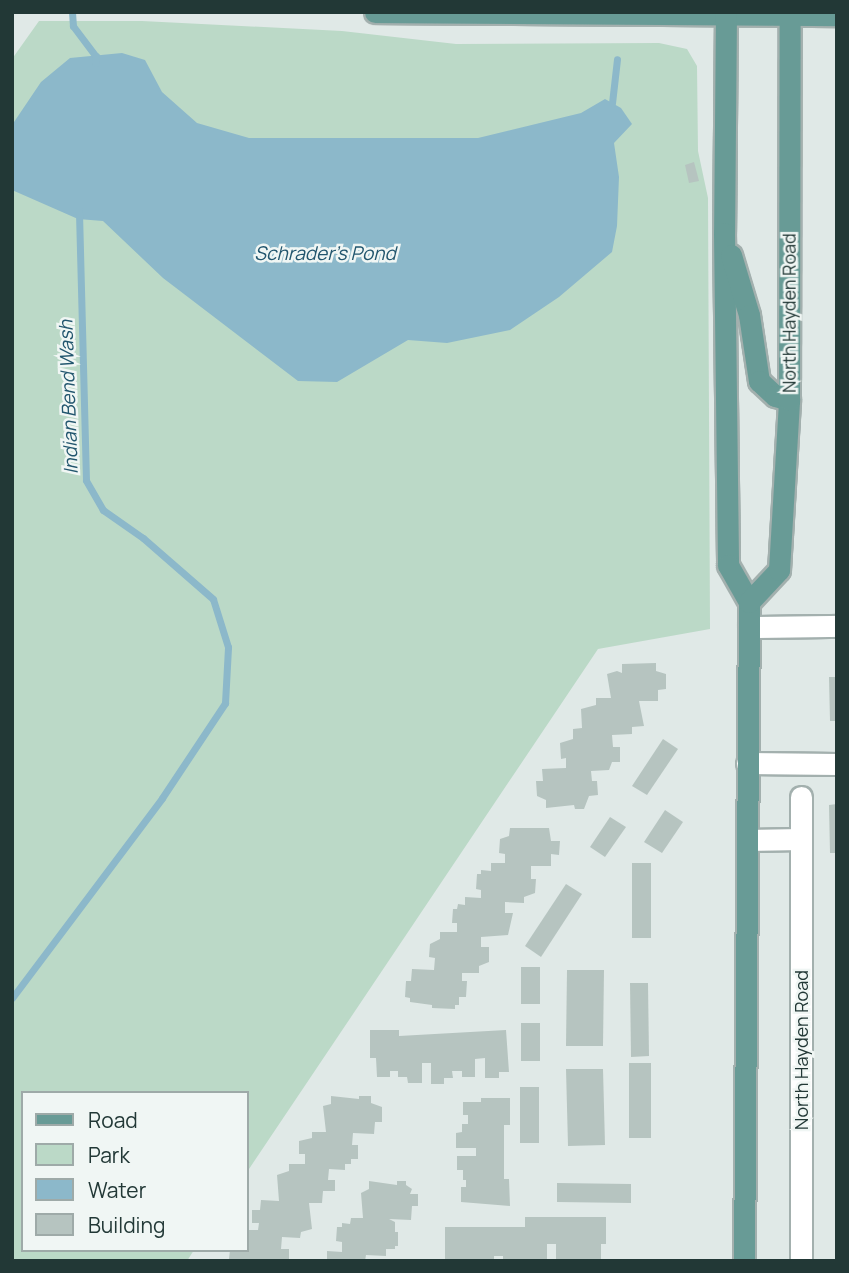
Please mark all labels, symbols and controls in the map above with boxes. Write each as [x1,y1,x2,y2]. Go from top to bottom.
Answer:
street label: North Hayden Road [778,233,800,393]
water label: Schrader's Pond [254,243,396,265]
water label: Indian Bend Wash [55,319,83,475]
street label: North Hayden Road [790,970,812,1130]
legend [21,1091,248,1252]
text: Road [88,1106,138,1134]
text: Park [88,1141,130,1169]
text: Water [88,1176,146,1204]
text: Building [88,1211,165,1239]

